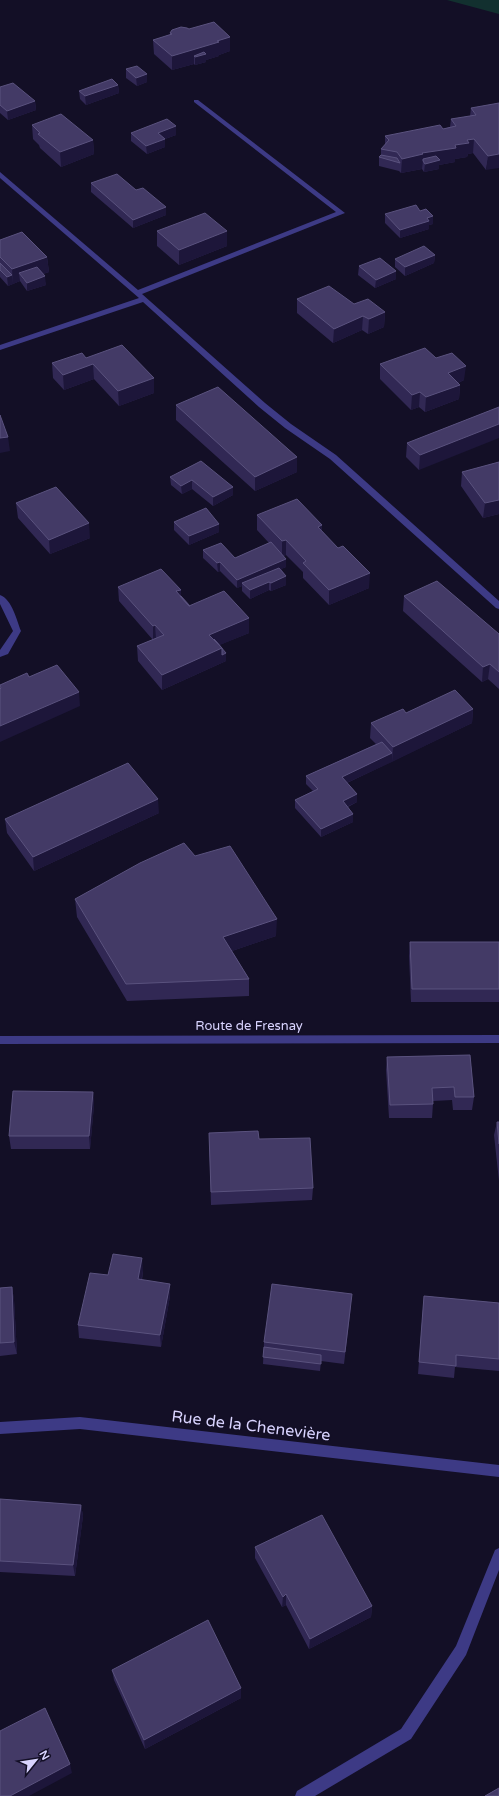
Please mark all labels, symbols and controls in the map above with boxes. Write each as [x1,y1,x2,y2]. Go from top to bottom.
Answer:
street label: Route de Fresnay [195,1018,303,1034]
street label: Rue de la Chenevière [170,1406,332,1446]
north arrow [16,1740,56,1780]
text: N [36,1748,52,1762]

